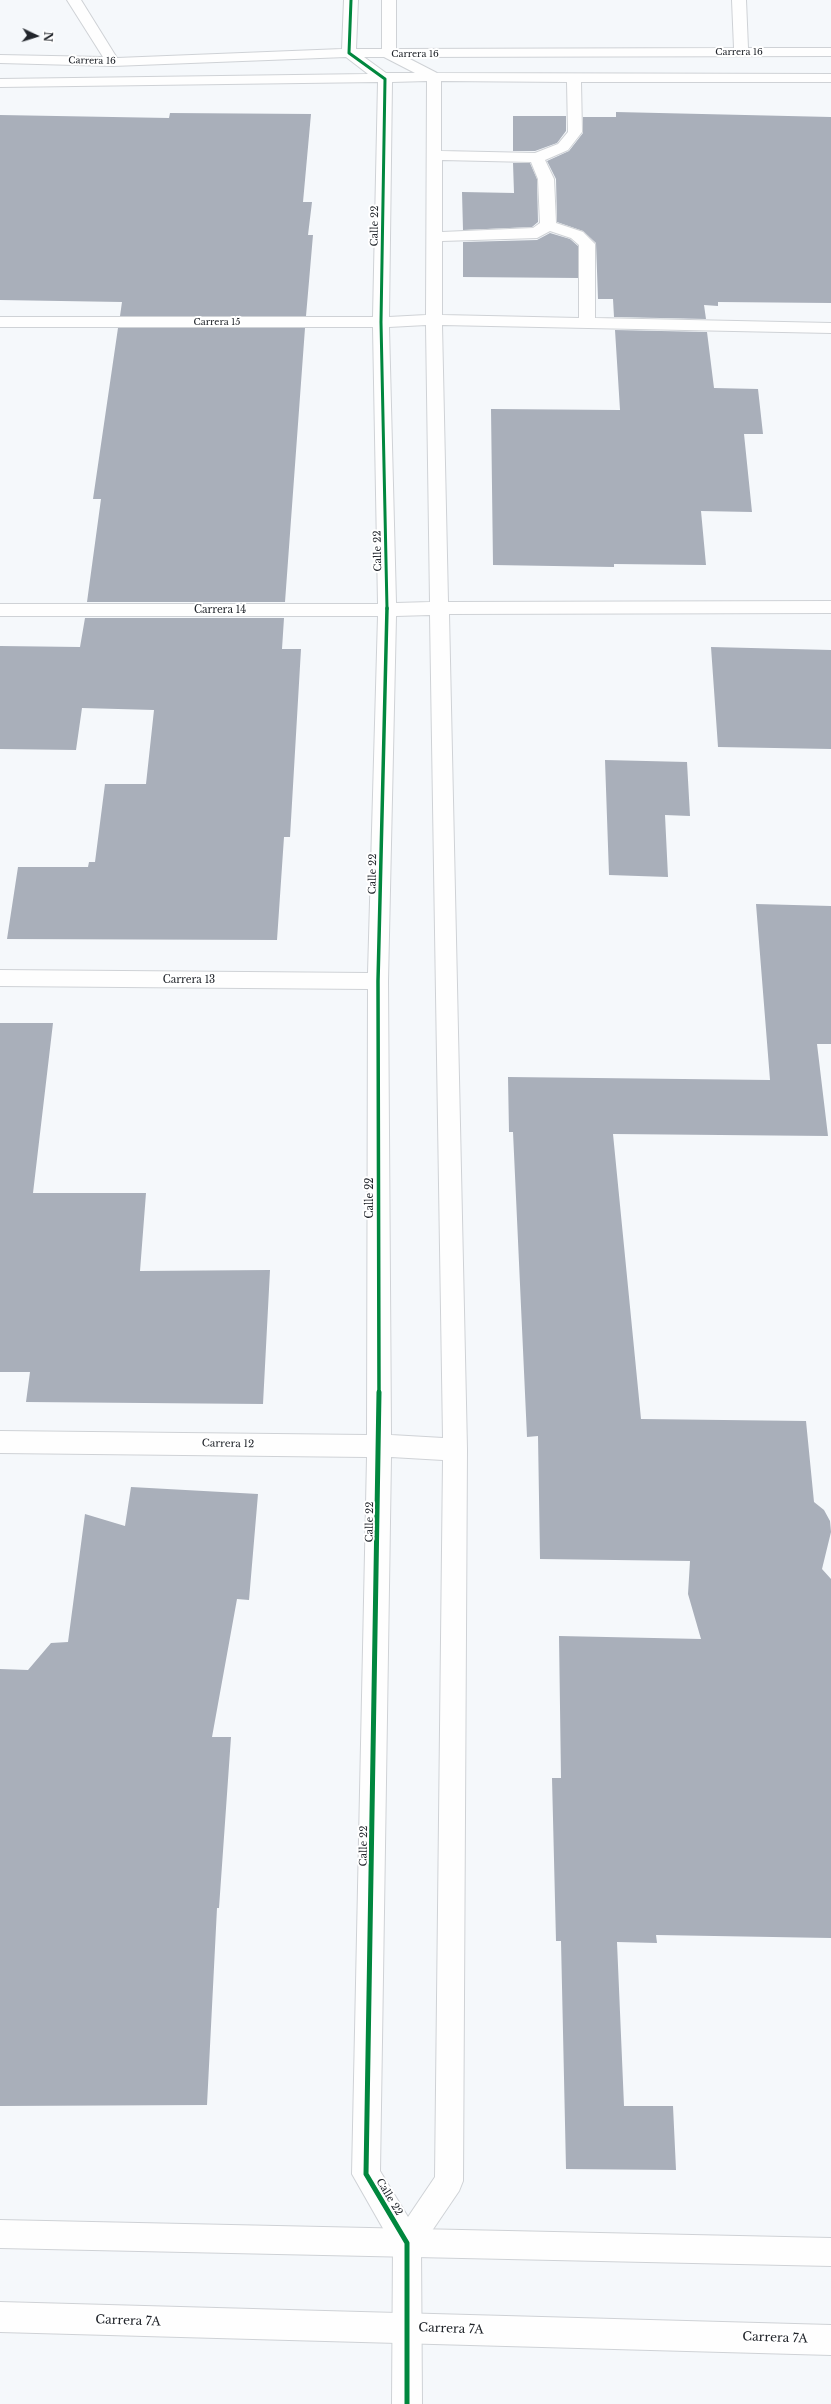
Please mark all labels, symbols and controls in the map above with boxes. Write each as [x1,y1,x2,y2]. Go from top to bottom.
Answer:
north arrow [16,16,56,56]
text: N [41,31,55,42]
street label: Carrera 16 [715,47,763,57]
street label: Carrera 16 [391,49,439,59]
street label: Carrera 16 [68,55,116,67]
street label: Calle 22 [369,205,381,247]
street label: Carrera 15 [194,317,240,327]
street label: Calle 22 [372,530,384,572]
street label: Carrera 14 [194,604,246,616]
street label: Calle 22 [367,853,379,895]
street label: Carrera 13 [163,974,215,986]
street label: Calle 22 [364,1178,376,1218]
street label: Carrera 12 [202,1438,254,1450]
street label: Calle 22 [364,1501,376,1543]
street label: Calle 22 [358,1825,370,1867]
street label: Calle 22 [373,2176,405,2218]
street label: Carrera 7A [95,2313,161,2329]
street label: Carrera 7A [418,2321,484,2337]
street label: Carrera 7A [742,2330,808,2346]

